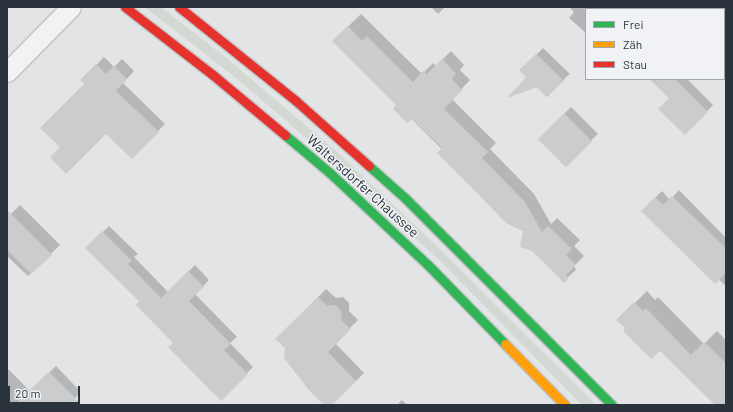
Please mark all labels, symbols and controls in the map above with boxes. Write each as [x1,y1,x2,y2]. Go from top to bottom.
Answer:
legend [585,8,725,80]
text: Frei [623,17,643,31]
text: Zäh [623,37,642,51]
text: Stau [623,57,647,71]
street label: Waltersdorfer Chaussee [303,131,423,241]
scale bar [10,378,82,404]
text: 20 m [15,386,41,400]

